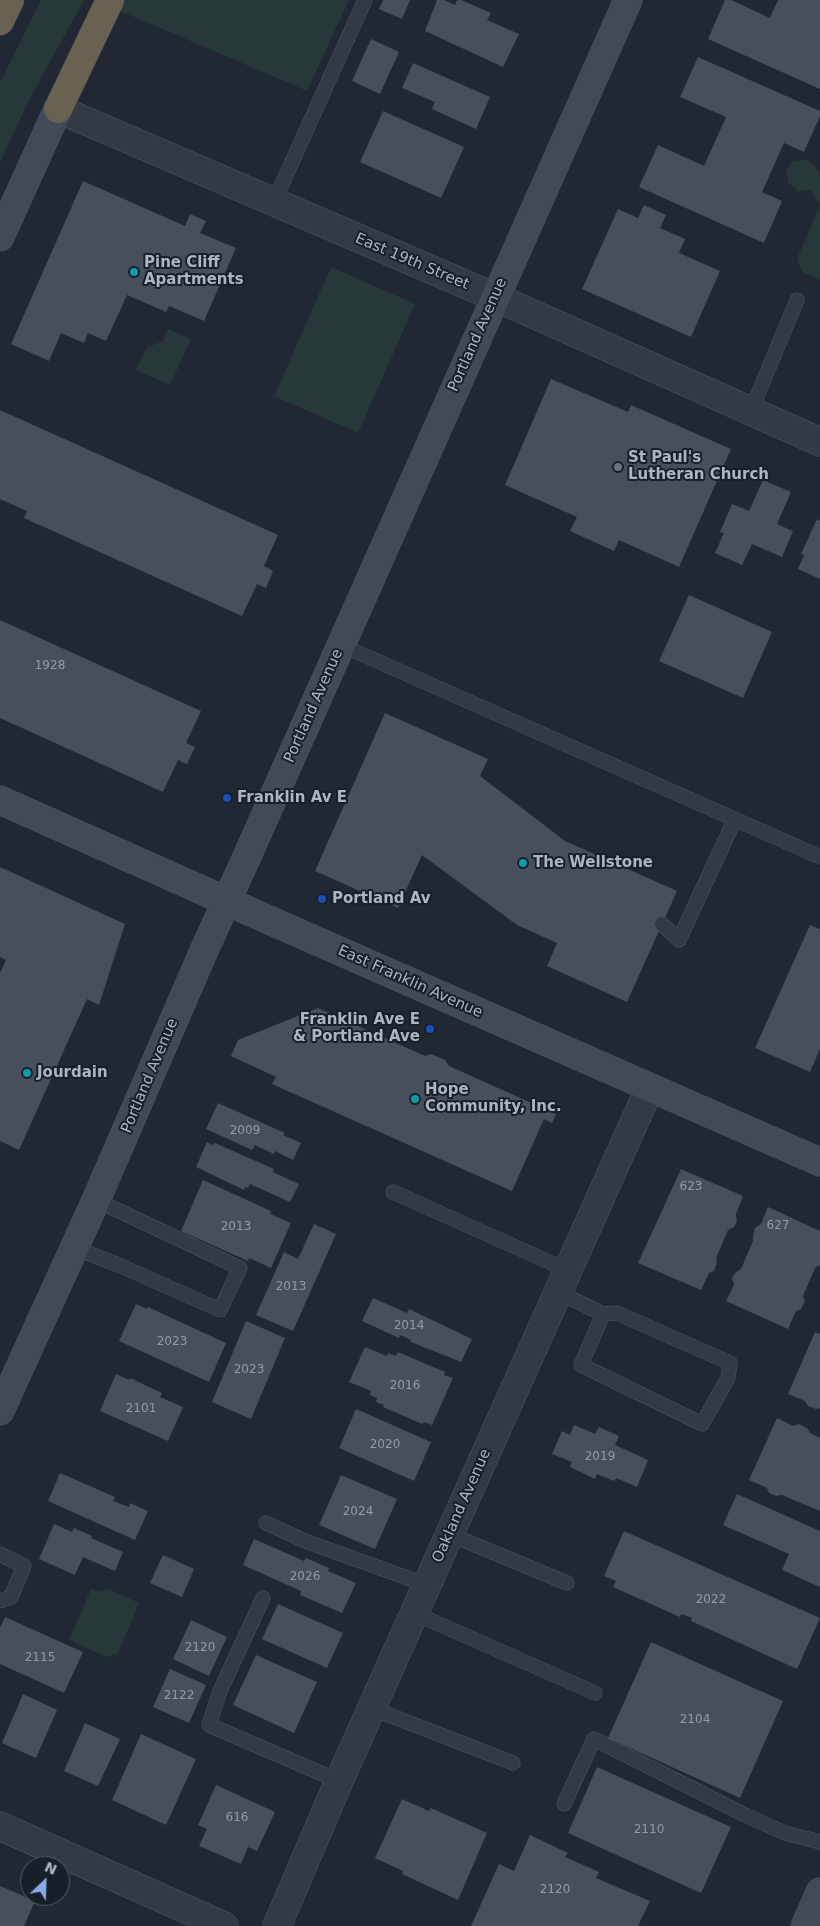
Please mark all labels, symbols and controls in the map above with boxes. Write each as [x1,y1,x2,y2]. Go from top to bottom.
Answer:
street label: East 19th Street [352,230,472,294]
place label: Pine Cliff Apartments [144,254,244,289]
marker: Pine Cliff Apartments [128,266,140,278]
street label: Portland Avenue [445,275,511,395]
place label: St Paul's Lutheran Church [628,449,769,484]
marker: St Paul's Lutheran Church [612,461,624,473]
street label: Portland Avenue [281,646,347,766]
house number: 1928 [35,659,65,673]
place label: Franklin Av E [237,789,347,807]
marker: Franklin Av E [221,792,233,804]
place label: The Wellstone [533,854,653,872]
marker: The Wellstone [517,857,529,869]
place label: Portland Av [332,890,431,908]
marker: Portland Av [316,893,328,905]
street label: East Franklin Avenue [335,942,485,1022]
place label: Franklin Ave E & Portland Ave [293,1011,420,1046]
street label: Portland Avenue [118,1016,182,1136]
marker: Franklin Ave E & Portland Ave [424,1023,436,1035]
place label: Jourdain [37,1064,108,1082]
marker: Jourdain [21,1067,33,1079]
place label: Hope Community, Inc. [425,1081,562,1116]
marker: Hope Community, Inc. [409,1093,421,1105]
house number: 2009 [230,1124,260,1138]
house number: 623 [680,1180,702,1194]
house number: 627 [767,1219,789,1233]
house number: 2013 [221,1220,251,1234]
house number: 2013 [276,1280,306,1294]
house number: 2014 [394,1319,424,1333]
house number: 2023 [157,1335,187,1349]
house number: 2023 [234,1363,264,1377]
house number: 2016 [390,1379,420,1393]
house number: 2101 [126,1402,156,1416]
house number: 2020 [370,1438,400,1452]
street label: Oakland Avenue [429,1446,495,1566]
house number: 2019 [585,1450,615,1464]
house number: 2024 [343,1505,373,1519]
house number: 2026 [290,1570,320,1584]
house number: 2022 [696,1593,726,1607]
house number: 2120 [185,1641,215,1655]
house number: 2115 [25,1651,55,1665]
house number: 2122 [164,1689,194,1703]
house number: 2104 [680,1713,710,1727]
house number: 616 [226,1811,248,1825]
house number: 2110 [634,1823,664,1837]
north arrow [20,1856,70,1906]
text: N [42,1859,59,1878]
house number: 2120 [540,1883,570,1897]

